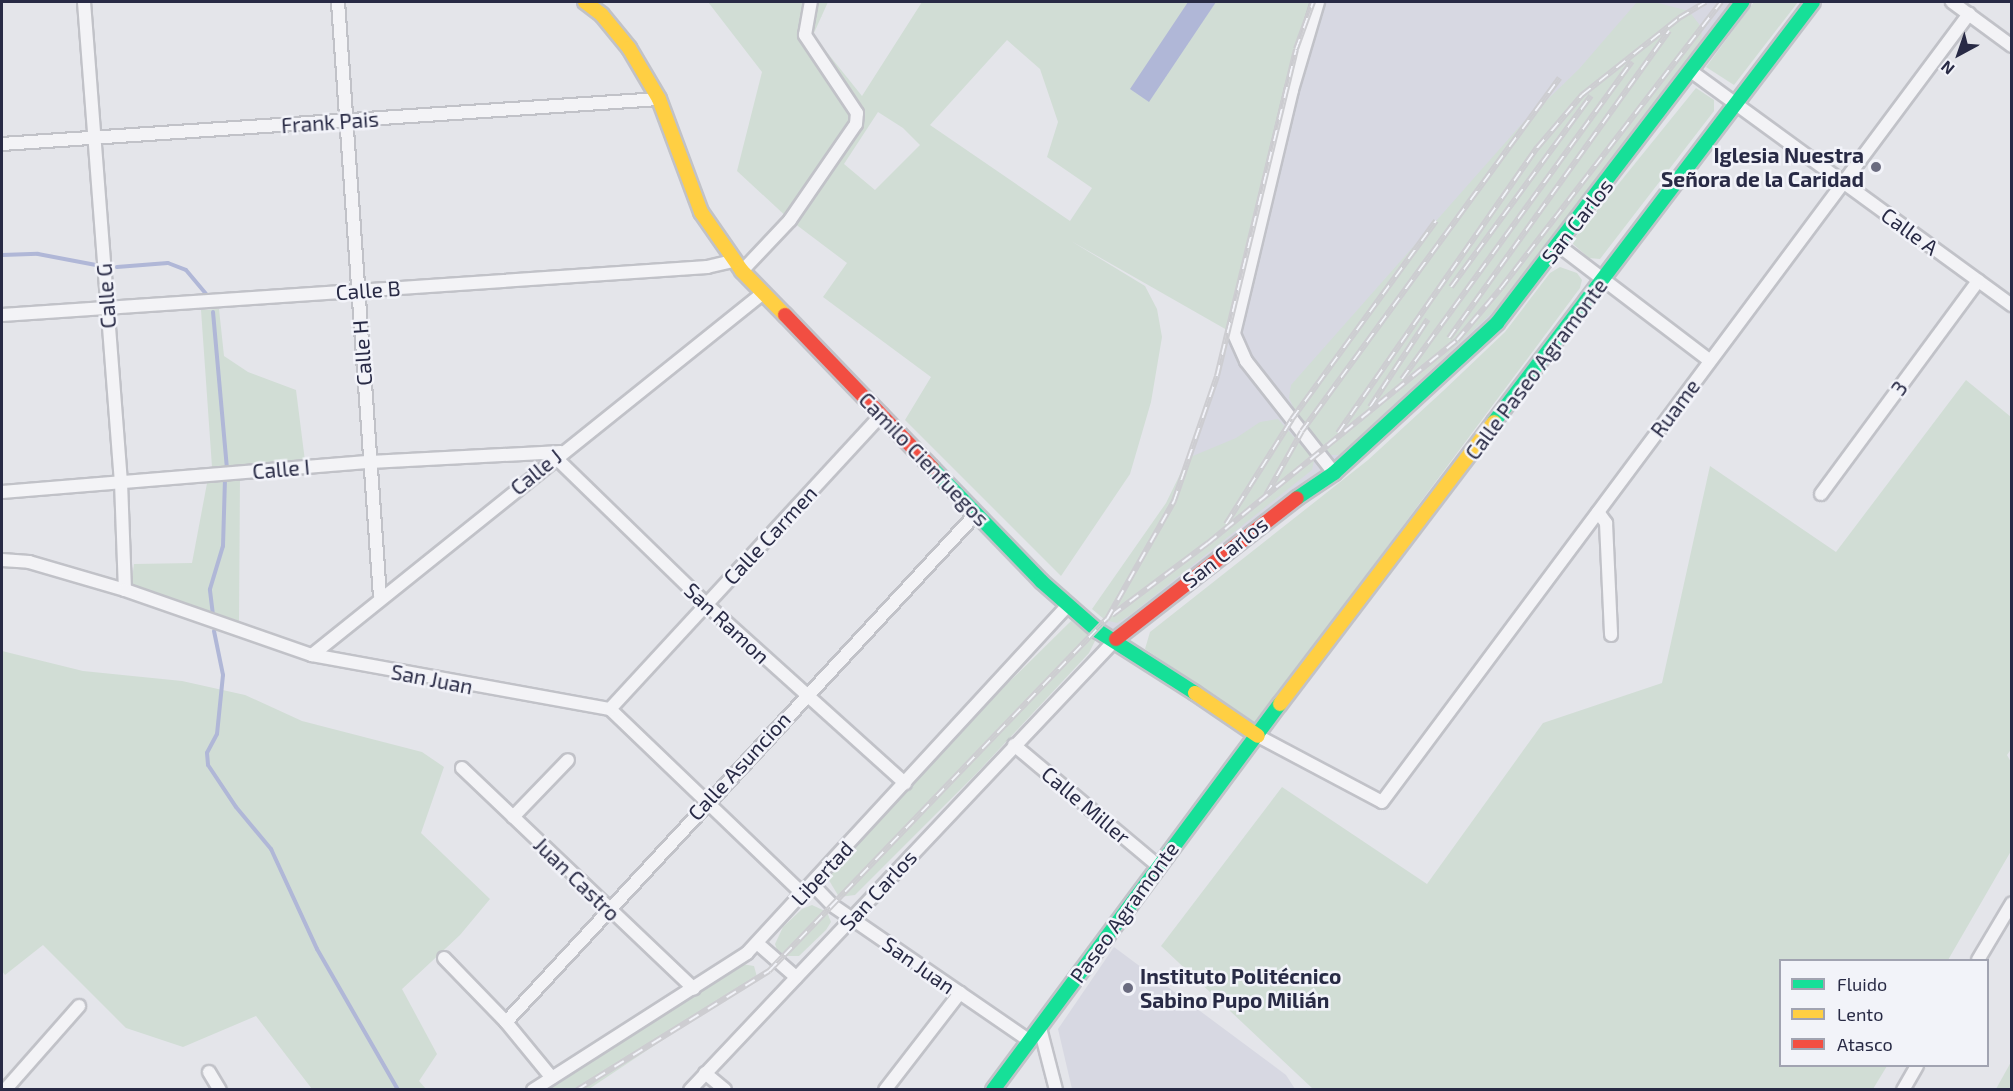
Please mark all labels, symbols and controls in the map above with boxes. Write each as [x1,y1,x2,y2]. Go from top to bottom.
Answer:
north arrow [1929,24,1989,84]
text: N [1937,57,1958,79]
street label: Frank Pais [280,106,380,138]
place label: Iglesia Nuestra Señora de la Caridad [1661,142,1864,192]
marker: Iglesia Nuestra Señora de la Caridad [1869,160,1883,174]
street label: San Carlos [1536,173,1618,269]
street label: Calle A [1876,202,1944,260]
street label: Calle G [91,263,121,329]
street label: Calle Paseo Agramonte [1459,273,1613,465]
street label: Calle B [335,275,401,305]
street label: Calle H [347,319,377,387]
street label: Ruame [1645,374,1705,442]
street label: 3 [1885,376,1913,400]
street label: Camilo Cienfuegos [854,387,994,531]
street label: Calle J [505,444,567,500]
street label: Calle I [251,454,311,484]
street label: Calle Carmen [718,480,822,590]
street label: San Carlos [1177,511,1273,593]
street label: San Ramon [679,577,775,669]
street label: San Juan [389,659,475,699]
street label: Calle Asuncion [682,706,796,826]
street label: Calle Miller [1037,761,1135,849]
street label: Juan Castro [529,832,625,926]
street label: Libertad [786,835,858,911]
street label: Paseo Agramonte [1064,836,1184,988]
street label: San Carlos [834,844,922,936]
street label: San Juan [878,931,960,999]
legend [1779,959,1989,1067]
place label: Instituto Politécnico Sabino Pupo Milián [1140,963,1341,1013]
text: Fluido [1837,973,1887,995]
marker: Instituto Politécnico Sabino Pupo Milián [1121,981,1135,995]
text: Lento [1837,1003,1883,1025]
text: Atasco [1837,1033,1893,1055]

